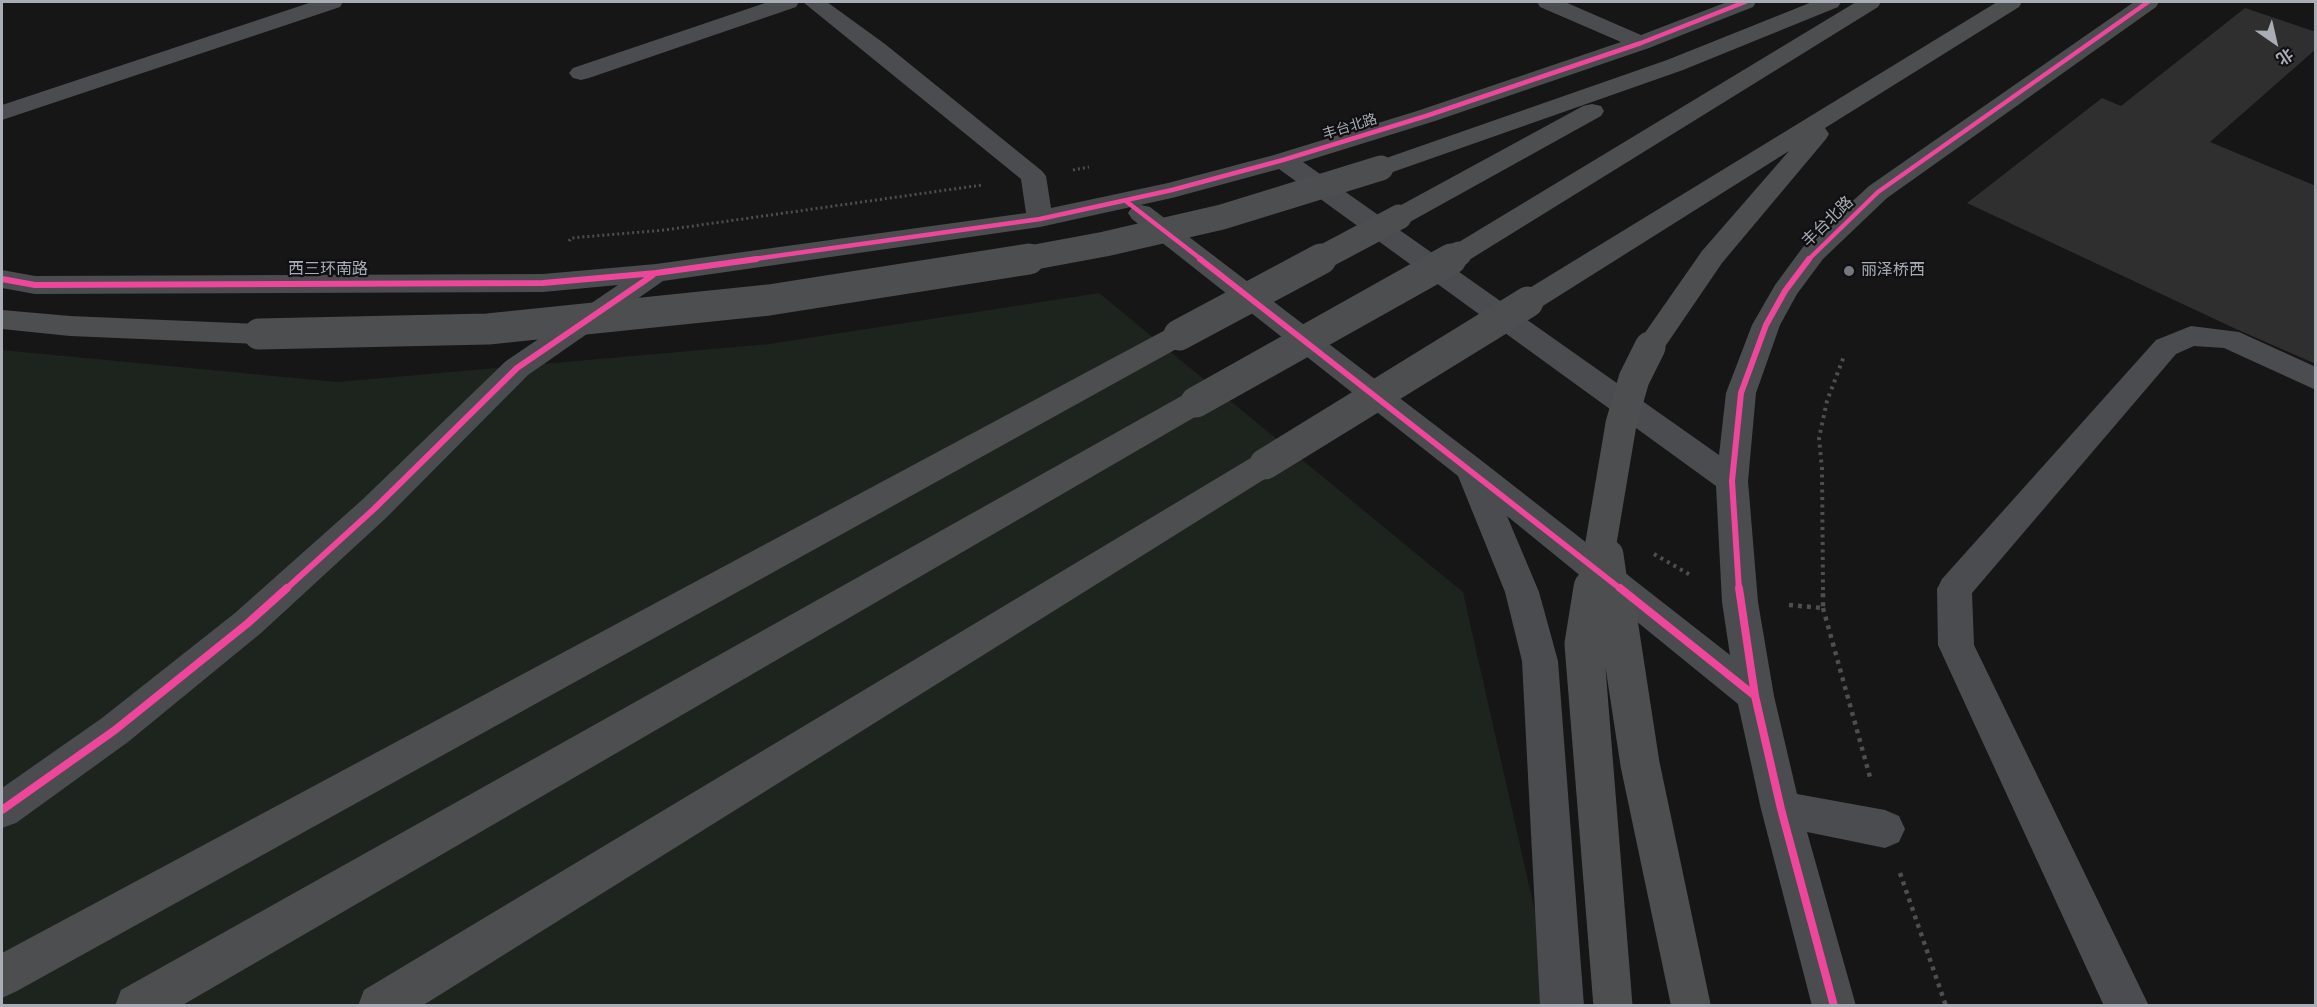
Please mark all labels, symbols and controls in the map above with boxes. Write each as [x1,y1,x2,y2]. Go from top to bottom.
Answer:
north arrow [2245,12,2305,72]
text: 北 [2272,43,2298,71]
street label: 丰台北路 [1321,111,1379,143]
street label: 丰台北路 [1798,193,1858,251]
street label: 西三环南路 [288,260,368,280]
place label: 丽泽桥西 [1861,261,1925,281]
marker: 丽泽桥西 [1842,264,1856,278]

